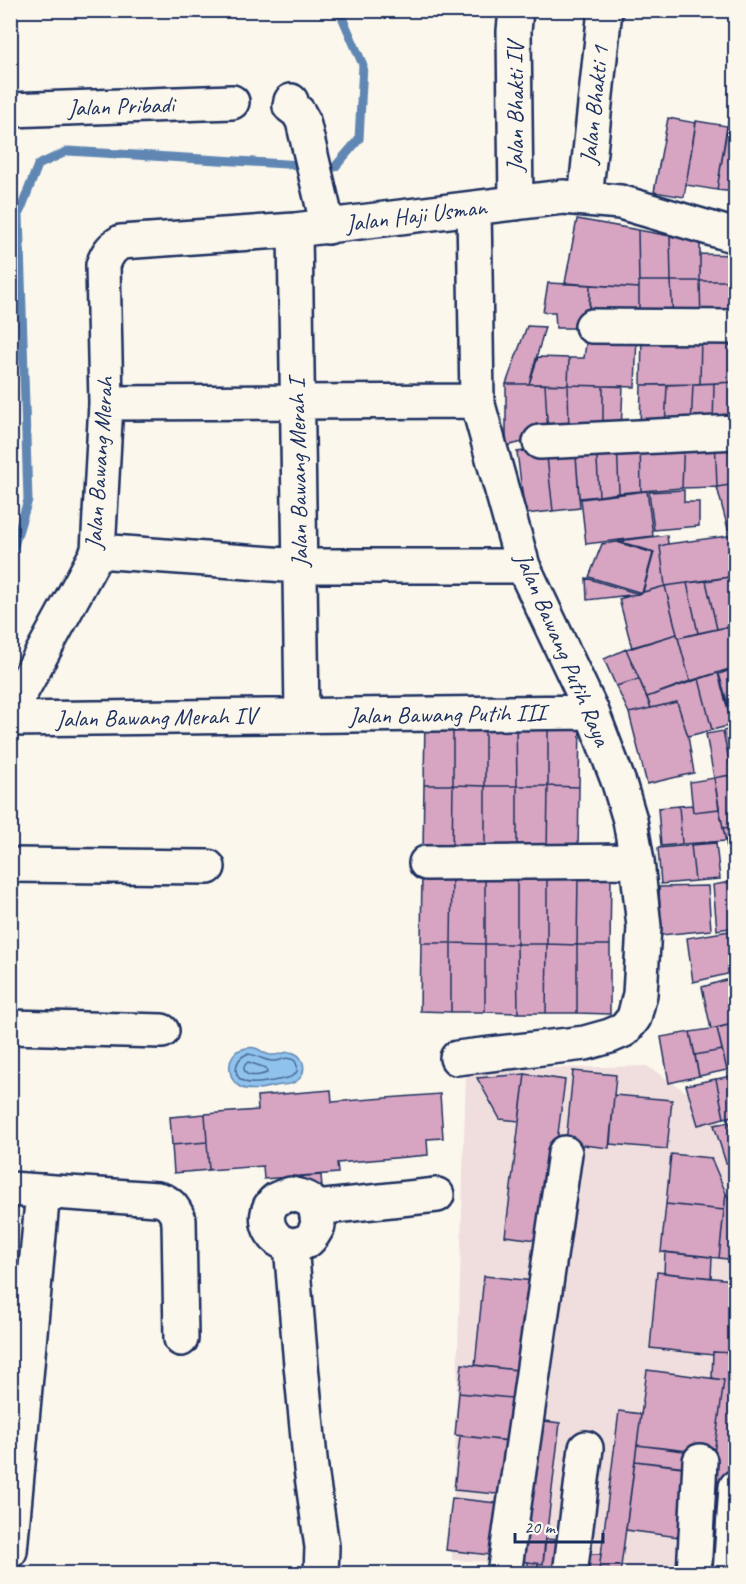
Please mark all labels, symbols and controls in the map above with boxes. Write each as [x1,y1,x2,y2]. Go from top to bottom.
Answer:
street label: Jalan Bhakti IV [500,38,530,173]
street label: Jalan Bhakti 1 [573,43,615,167]
street label: Jalan Pribadi [66,89,177,123]
street label: Jalan Haji Usman [343,191,489,239]
street label: Jalan Bawang Merah I [281,373,315,568]
street label: Jalan Bawang Merah [78,374,120,551]
street label: Jalan Bawang Putih Raya [508,547,618,752]
street label: Jalan Bawang Putih III [348,697,550,731]
street label: Jalan Bawang Merah IV [54,700,261,734]
scale bar [515,1506,604,1544]
text: 20 m [524,1516,557,1538]

